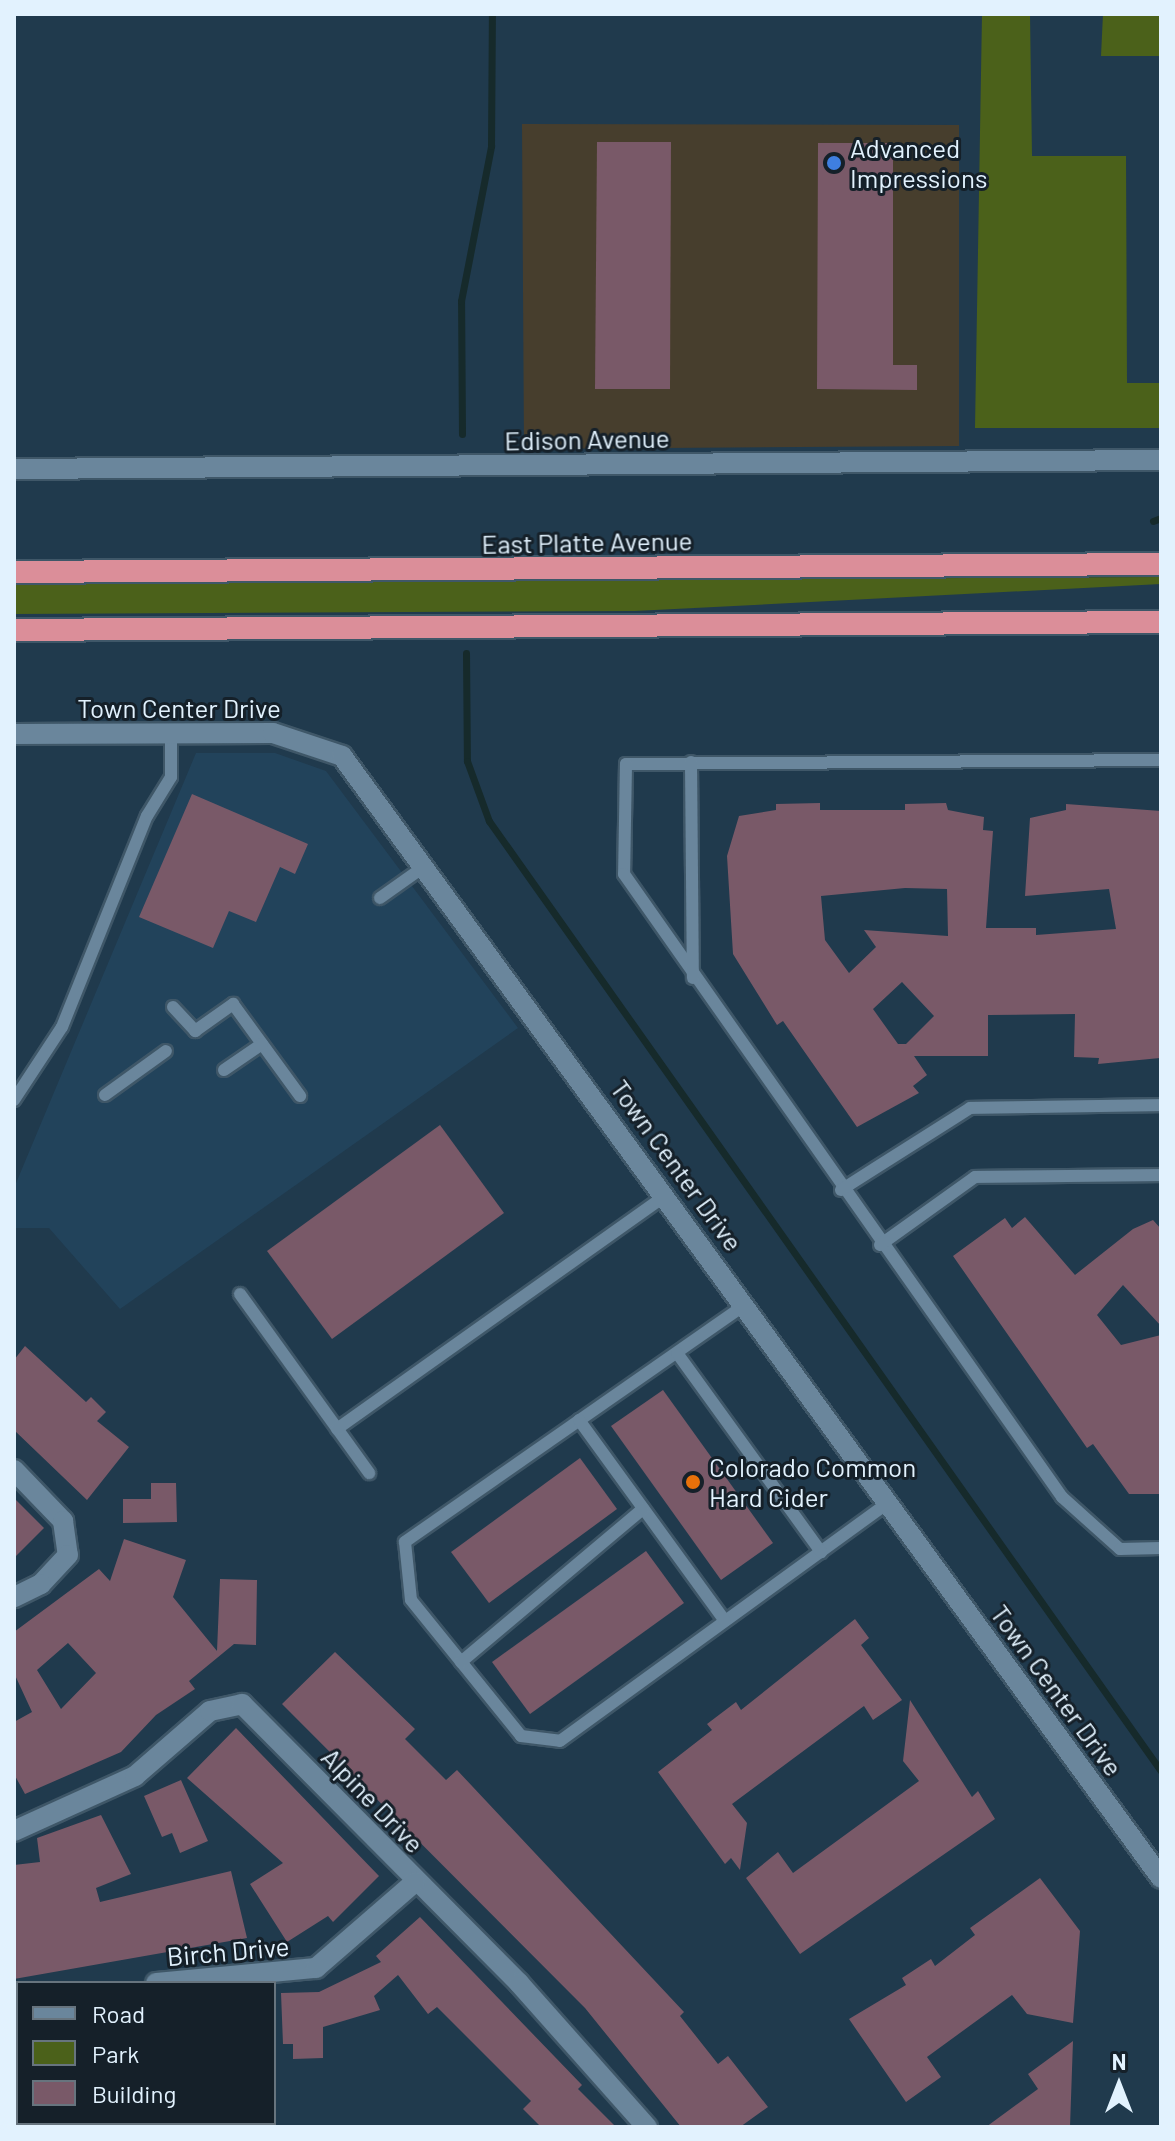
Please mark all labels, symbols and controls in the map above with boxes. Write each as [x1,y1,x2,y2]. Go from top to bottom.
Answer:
place label: Advanced Impressions [850,132,987,194]
marker: Advanced Impressions [825,154,843,172]
street label: Edison Avenue [504,422,670,456]
street label: East Platte Avenue [481,525,693,559]
street label: Town Center Drive [77,692,281,724]
street label: Town Center Drive [605,1073,749,1257]
place label: Colorado Common Hard Cider [709,1451,916,1512]
marker: Colorado Common Hard Cider [684,1473,702,1491]
street label: Town Center Drive [985,1598,1129,1782]
street label: Alpine Drive [315,1741,431,1859]
street label: Birch Drive [165,1930,291,1972]
legend [16,1981,276,2125]
text: Road [92,1999,145,2028]
text: Park [92,2039,139,2068]
north arrow [1079,2045,1159,2125]
text: N [1112,2048,1126,2074]
text: Building [92,2079,176,2108]

